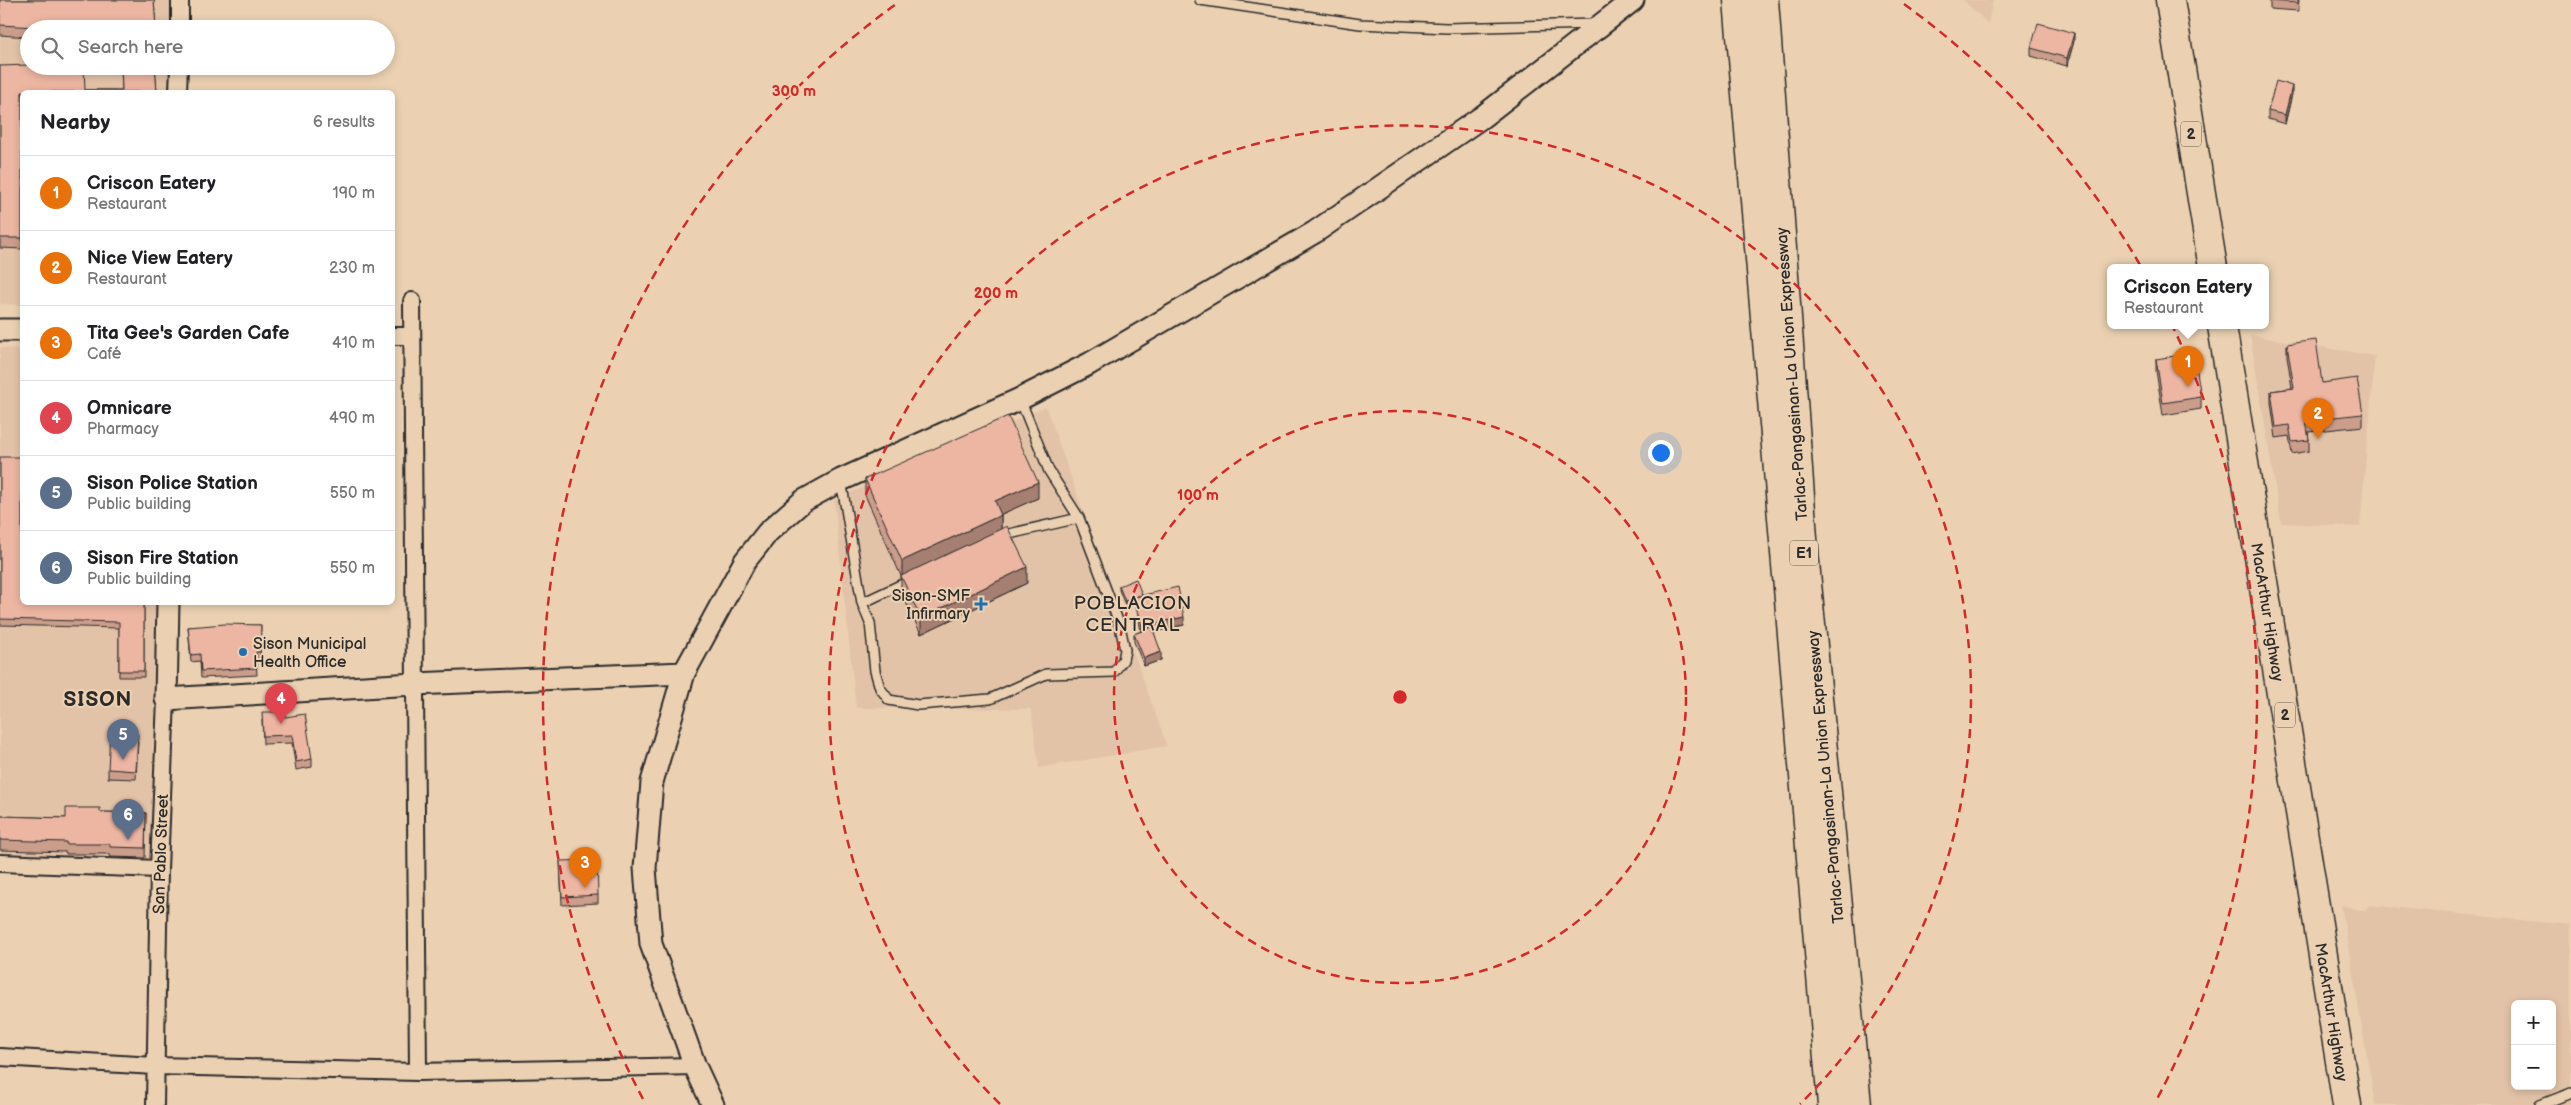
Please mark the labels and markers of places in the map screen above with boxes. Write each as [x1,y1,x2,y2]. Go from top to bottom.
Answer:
pin: 1 [2172,346,2204,387]
pin: 2 [2302,398,2334,439]
place label: Sison-SMF Infirmary [892,587,971,624]
marker: Sison-SMF Infirmary [974,597,988,611]
place label: Sison Municipal Health Office [253,635,366,672]
marker: Sison Municipal Health Office [237,646,249,658]
pin: 4 [265,683,297,724]
centre of rings [1391,688,1409,706]
pin: 5 [107,719,139,760]
pin: 6 [112,799,144,840]
pin: 3 [569,847,601,888]

